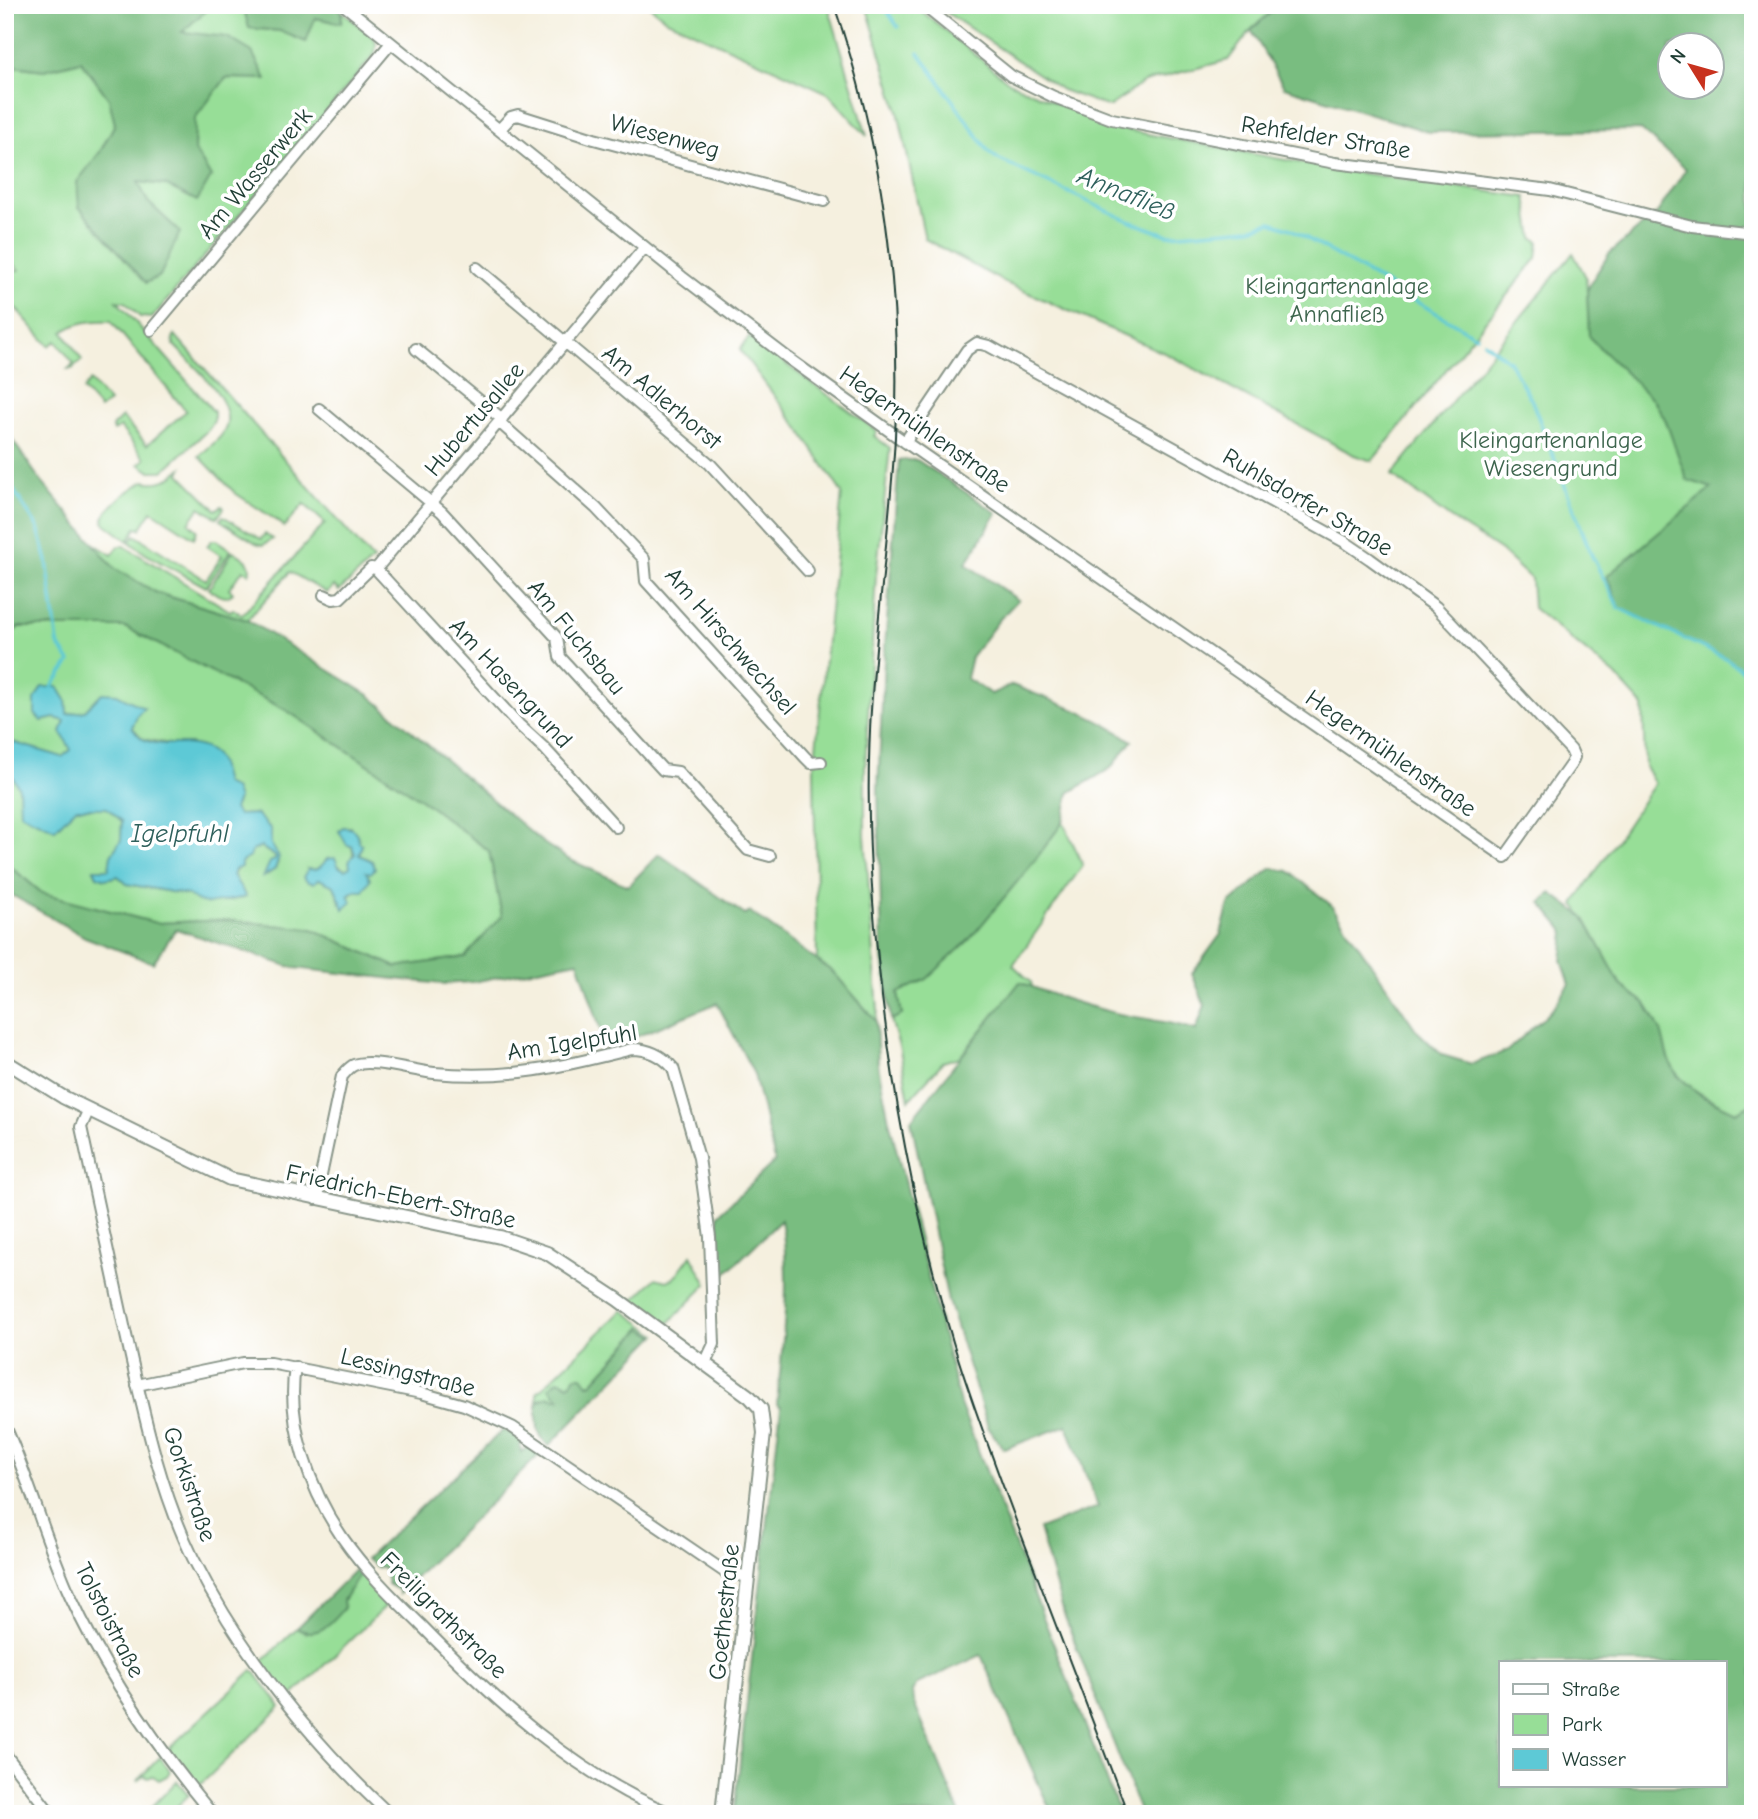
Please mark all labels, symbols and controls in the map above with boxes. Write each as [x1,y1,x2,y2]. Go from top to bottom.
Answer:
north arrow [1656,32,1726,102]
text: N [1666,45,1691,68]
street label: Am Wasserwerk [192,102,318,244]
street label: Wiesenweg [607,108,723,164]
street label: Rehfelder Straße [1239,110,1413,164]
water label: Annafließ [1072,160,1180,227]
park label: Kleingartenanlage Annafließ [1245,272,1429,328]
street label: Am Adlerhorst [597,339,728,456]
street label: Hubertusallee [418,356,530,482]
street label: Hegermühlenstraße [834,360,1016,498]
park label: Kleingartenanlage Wiesengrund [1459,426,1643,482]
street label: Ruhlsdorfer Straße [1218,442,1398,562]
street label: Am Hirschwechsel [659,562,803,720]
street label: Am Fuchsbau [522,574,632,700]
street label: Am Hasengrund [444,612,578,754]
street label: Hegermühlenstraße [1300,684,1482,822]
water label: Igelpfuhl [130,819,229,849]
street label: Am Igelpfuhl [505,1018,639,1066]
street label: Friedrich-Ebert-Straße [284,1158,518,1234]
street label: Lessingstraße [338,1342,478,1402]
street label: Gorkistraße [157,1423,223,1545]
street label: Goethestraße [703,1543,745,1681]
street label: Freiligrathstraße [375,1546,513,1684]
street label: Tolstoistraße [69,1558,151,1682]
legend [1499,1661,1726,1787]
text: Straße [1562,1677,1620,1701]
text: Park [1562,1712,1602,1736]
text: Wasser [1562,1747,1627,1771]

